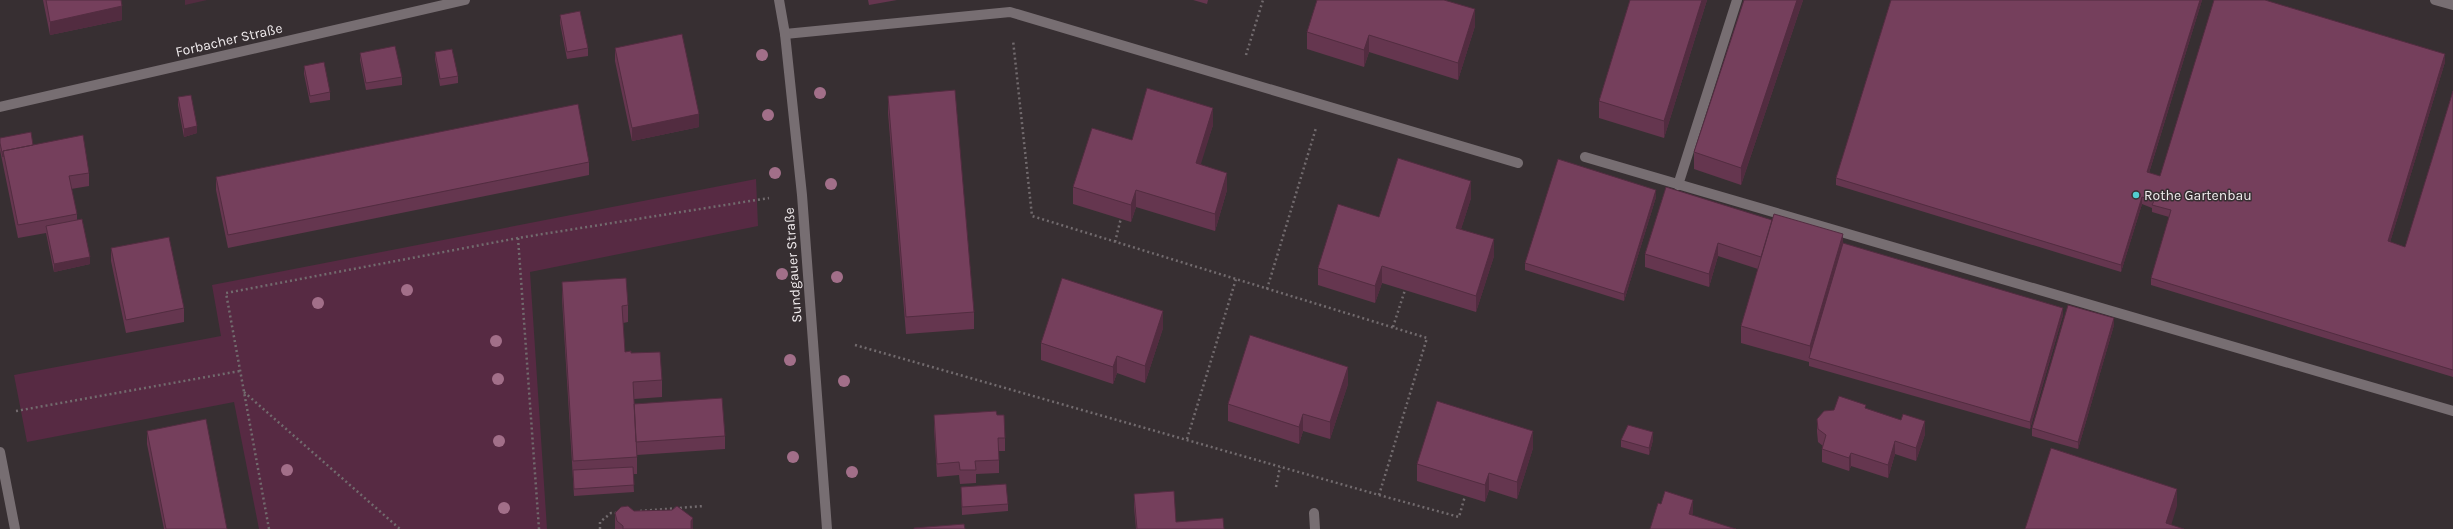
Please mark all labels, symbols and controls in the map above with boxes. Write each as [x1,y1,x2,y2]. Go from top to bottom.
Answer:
street label: Forbacher Straße [174,19,284,61]
place label: Rothe Gartenbau [2144,187,2252,204]
marker: Rothe Gartenbau [2131,190,2141,200]
street label: Sundgauer Straße [780,207,806,323]

